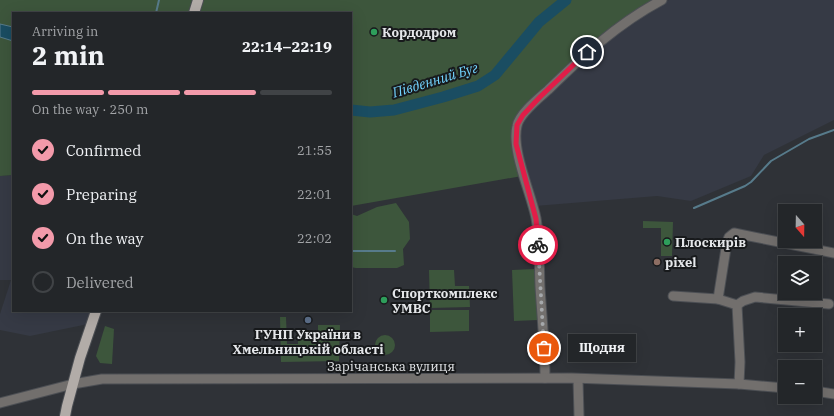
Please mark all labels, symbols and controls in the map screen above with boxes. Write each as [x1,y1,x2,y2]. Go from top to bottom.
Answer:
text: Arriving in [32,23,98,40]
place label: Кордодром [382,24,457,41]
marker: Кордодром [369,27,379,37]
pin [570,35,604,69]
text: 22:14–22:19 [242,37,332,56]
text: 2 min [32,38,105,72]
icon: home [576,41,598,63]
water label: Південний Буг [389,58,480,102]
text: On the way · 250 m [32,101,148,118]
icon: check [32,139,54,161]
text: Confirmed [66,141,141,160]
text: 21:55 [297,142,332,159]
icon: check [32,183,54,205]
text: Preparing [66,185,137,204]
text: 22:01 [297,186,332,203]
north arrow [778,204,822,248]
map controls [778,204,822,404]
courier [518,225,558,265]
icon: check [32,227,54,249]
text: On the way [66,229,144,248]
text: 22:02 [297,230,332,247]
icon: bike [527,234,549,256]
place label: Плоскирів [675,234,746,251]
marker: Плоскирів [662,237,672,247]
place label: pixel [665,254,697,271]
button: layers [778,256,822,300]
marker: pixel [652,257,662,267]
text: Delivered [66,273,134,292]
place label: Спорткомплекс УМВС [392,285,498,317]
marker: Спорткомплекс УМВС [379,295,389,305]
button: + [778,308,822,352]
marker: ГУНП України в Хмельницькій області [303,315,313,325]
place label: ГУНП України в Хмельницькій області [232,326,384,358]
pin [527,331,561,365]
callout: Щодня [568,334,636,362]
icon: bag [533,337,555,359]
text: Щодня [579,339,625,356]
street label: Зарічанська вулиця [327,358,455,375]
button: − [778,360,822,404]

